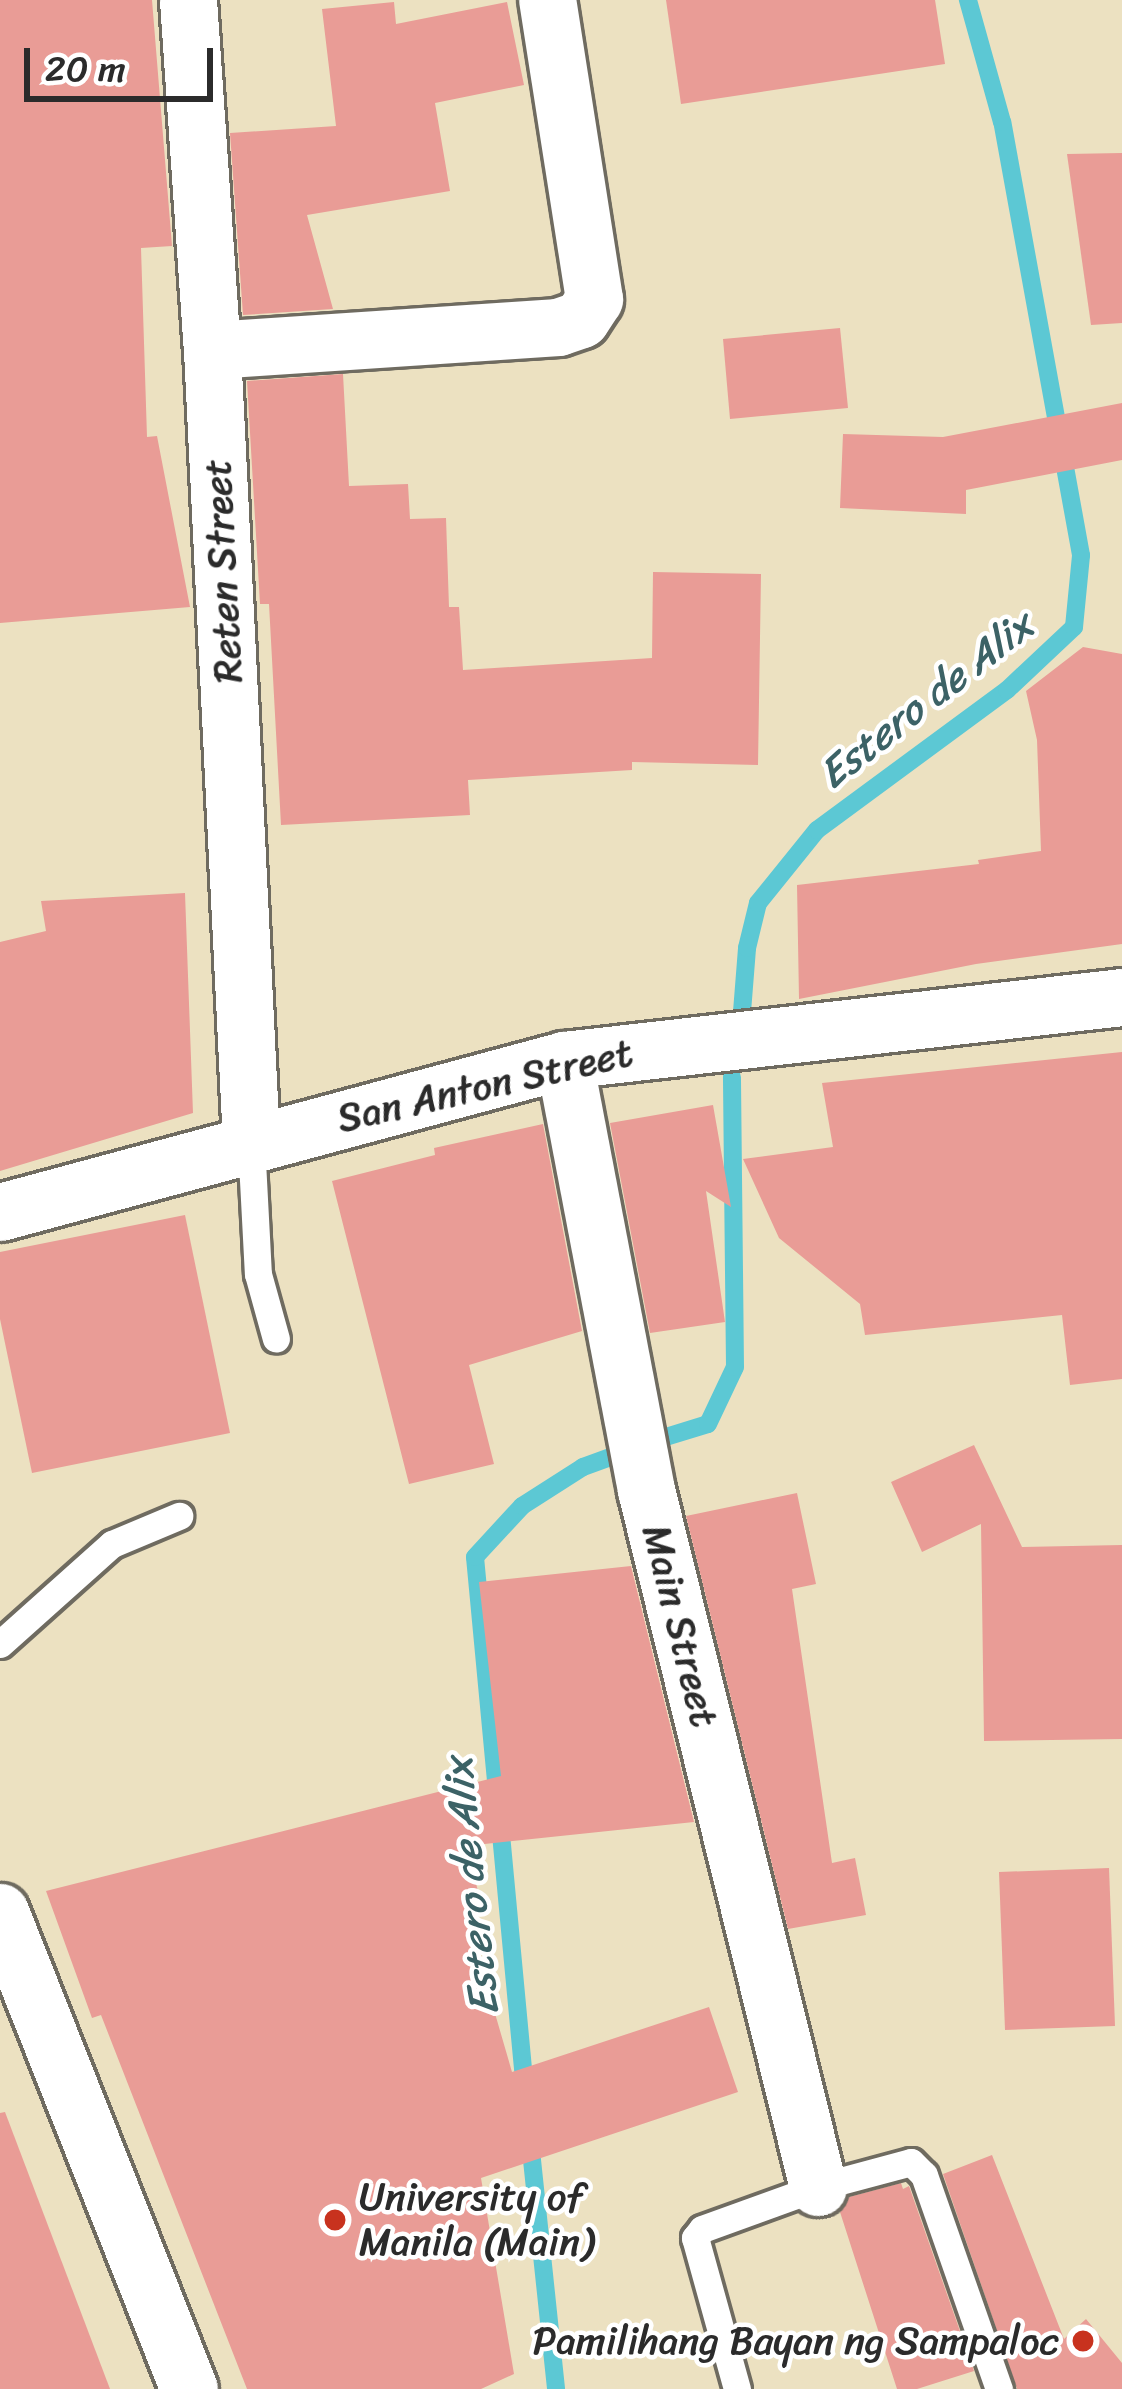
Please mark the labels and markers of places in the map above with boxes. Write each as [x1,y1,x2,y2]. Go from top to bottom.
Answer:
place label: University of Manila (Main) [359,2175,594,2266]
marker: University of Manila (Main) [322,2207,348,2233]
place label: Pamilihang Bayan ng Sampaloc [532,2318,1059,2364]
marker: Pamilihang Bayan ng Sampaloc [1070,2328,1096,2354]

